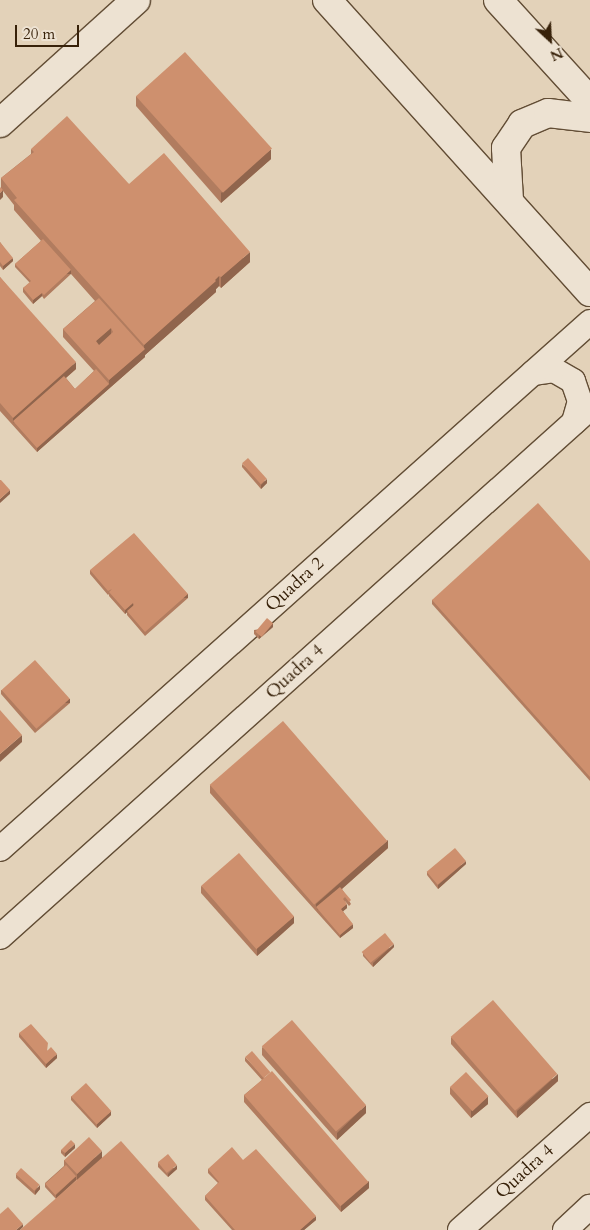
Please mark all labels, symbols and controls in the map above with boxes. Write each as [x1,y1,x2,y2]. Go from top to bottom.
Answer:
scale bar [18,15,81,47]
north arrow [525,15,575,65]
text: 20 m [23,24,55,44]
text: N [547,43,566,65]
street label: Quadra 2 [261,553,329,617]
street label: Quadra 4 [261,640,329,704]
street label: Quadra 4 [491,1140,559,1204]

